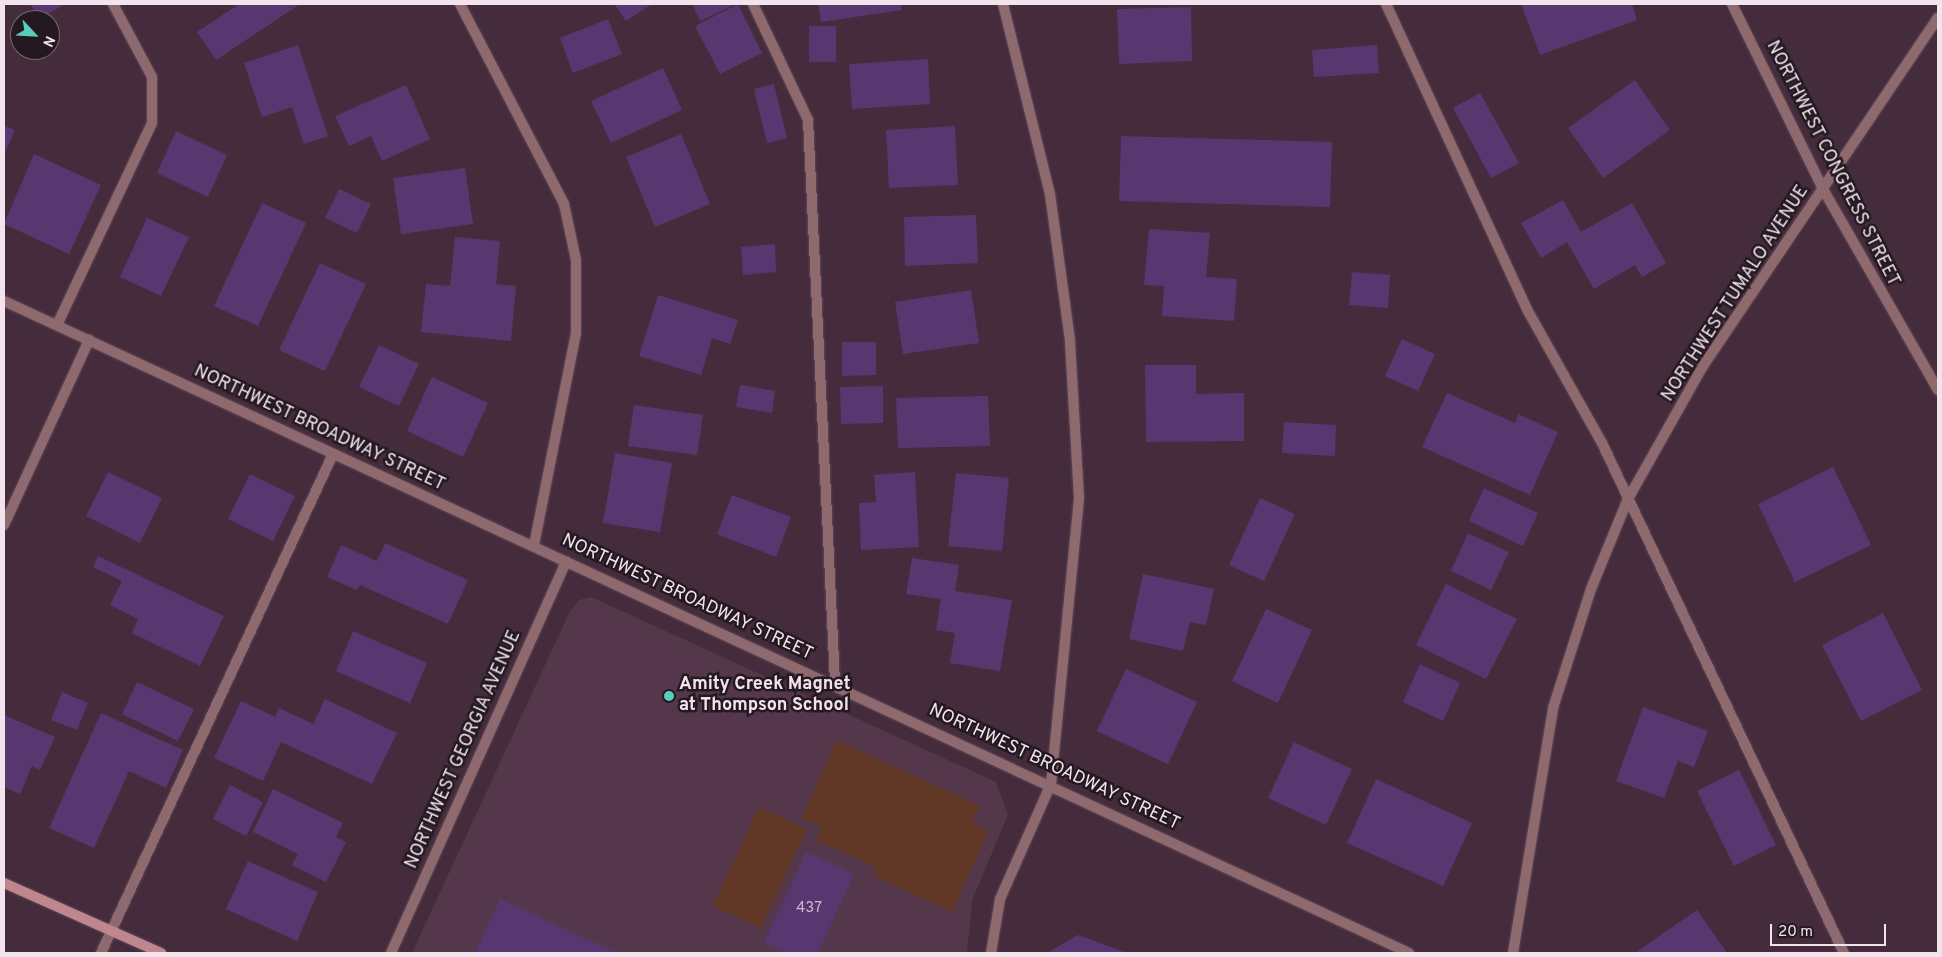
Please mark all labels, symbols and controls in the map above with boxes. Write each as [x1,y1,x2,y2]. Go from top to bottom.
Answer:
north arrow [10,10,60,60]
text: N [38,33,58,49]
street label: NORTHWEST CONGRESS STREET [1760,37,1904,291]
street label: NORTHWEST TUMALO AVENUE [1657,181,1815,407]
street label: NORTHWEST BROADWAY STREET [189,361,449,497]
street label: NORTHWEST BROADWAY STREET [557,530,817,666]
street label: NORTHWEST GEORGIA AVENUE [401,627,527,873]
place label: Amity Creek Magnet at Thompson School [679,675,851,718]
marker: Amity Creek Magnet at Thompson School [663,690,675,702]
street label: NORTHWEST BROADWAY STREET [924,700,1184,836]
house number: 437 [796,900,822,918]
scale bar [1772,914,1888,946]
text: 20 m [1778,923,1813,942]

